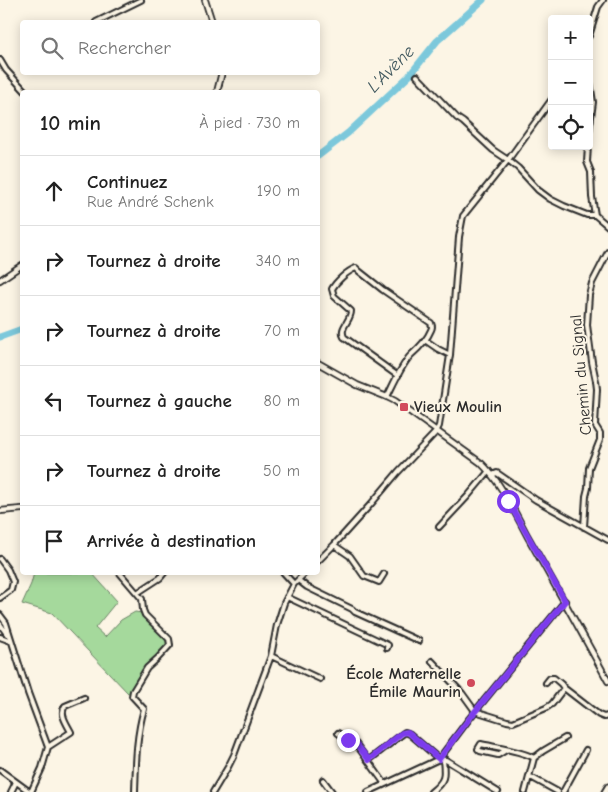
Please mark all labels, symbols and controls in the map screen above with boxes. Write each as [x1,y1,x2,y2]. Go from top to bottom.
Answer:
map controls [548,15,593,150]
button: + [548,15,593,60]
search box [20,20,320,75]
icon: search [38,34,66,62]
text: Rechercher [78,37,171,59]
water label: L'Avène [363,41,419,97]
button: − [548,60,593,105]
button: locate [548,105,593,150]
text: 10 min [40,111,101,135]
text: À pied · 730 m [199,114,300,132]
text: Continuez [87,171,167,193]
icon: ahead [40,177,68,205]
text: 190 m [257,182,300,200]
text: Rue André Schenk [87,193,214,211]
icon: right [40,247,68,275]
text: Tournez à droite [87,250,221,272]
text: 340 m [256,252,300,270]
street label: Chemin du Signal [567,314,595,436]
icon: right [40,317,68,345]
text: Tournez à droite [87,320,221,342]
text: 70 m [264,322,300,340]
icon: left [40,387,68,415]
text: Tournez à gauche [87,390,232,412]
text: 80 m [263,392,300,410]
place label: Vieux Moulin [414,398,502,416]
marker: Vieux Moulin [398,401,410,413]
icon: right [40,457,68,485]
text: Tournez à droite [87,460,221,482]
text: 50 m [263,462,300,480]
route start [497,490,520,513]
icon: arrive [40,527,68,555]
text: Arrivée à destination [87,530,256,552]
place label: École Maternelle Émile Maurin [346,664,461,701]
marker: École Maternelle Émile Maurin [465,677,477,689]
route end [337,729,360,752]

